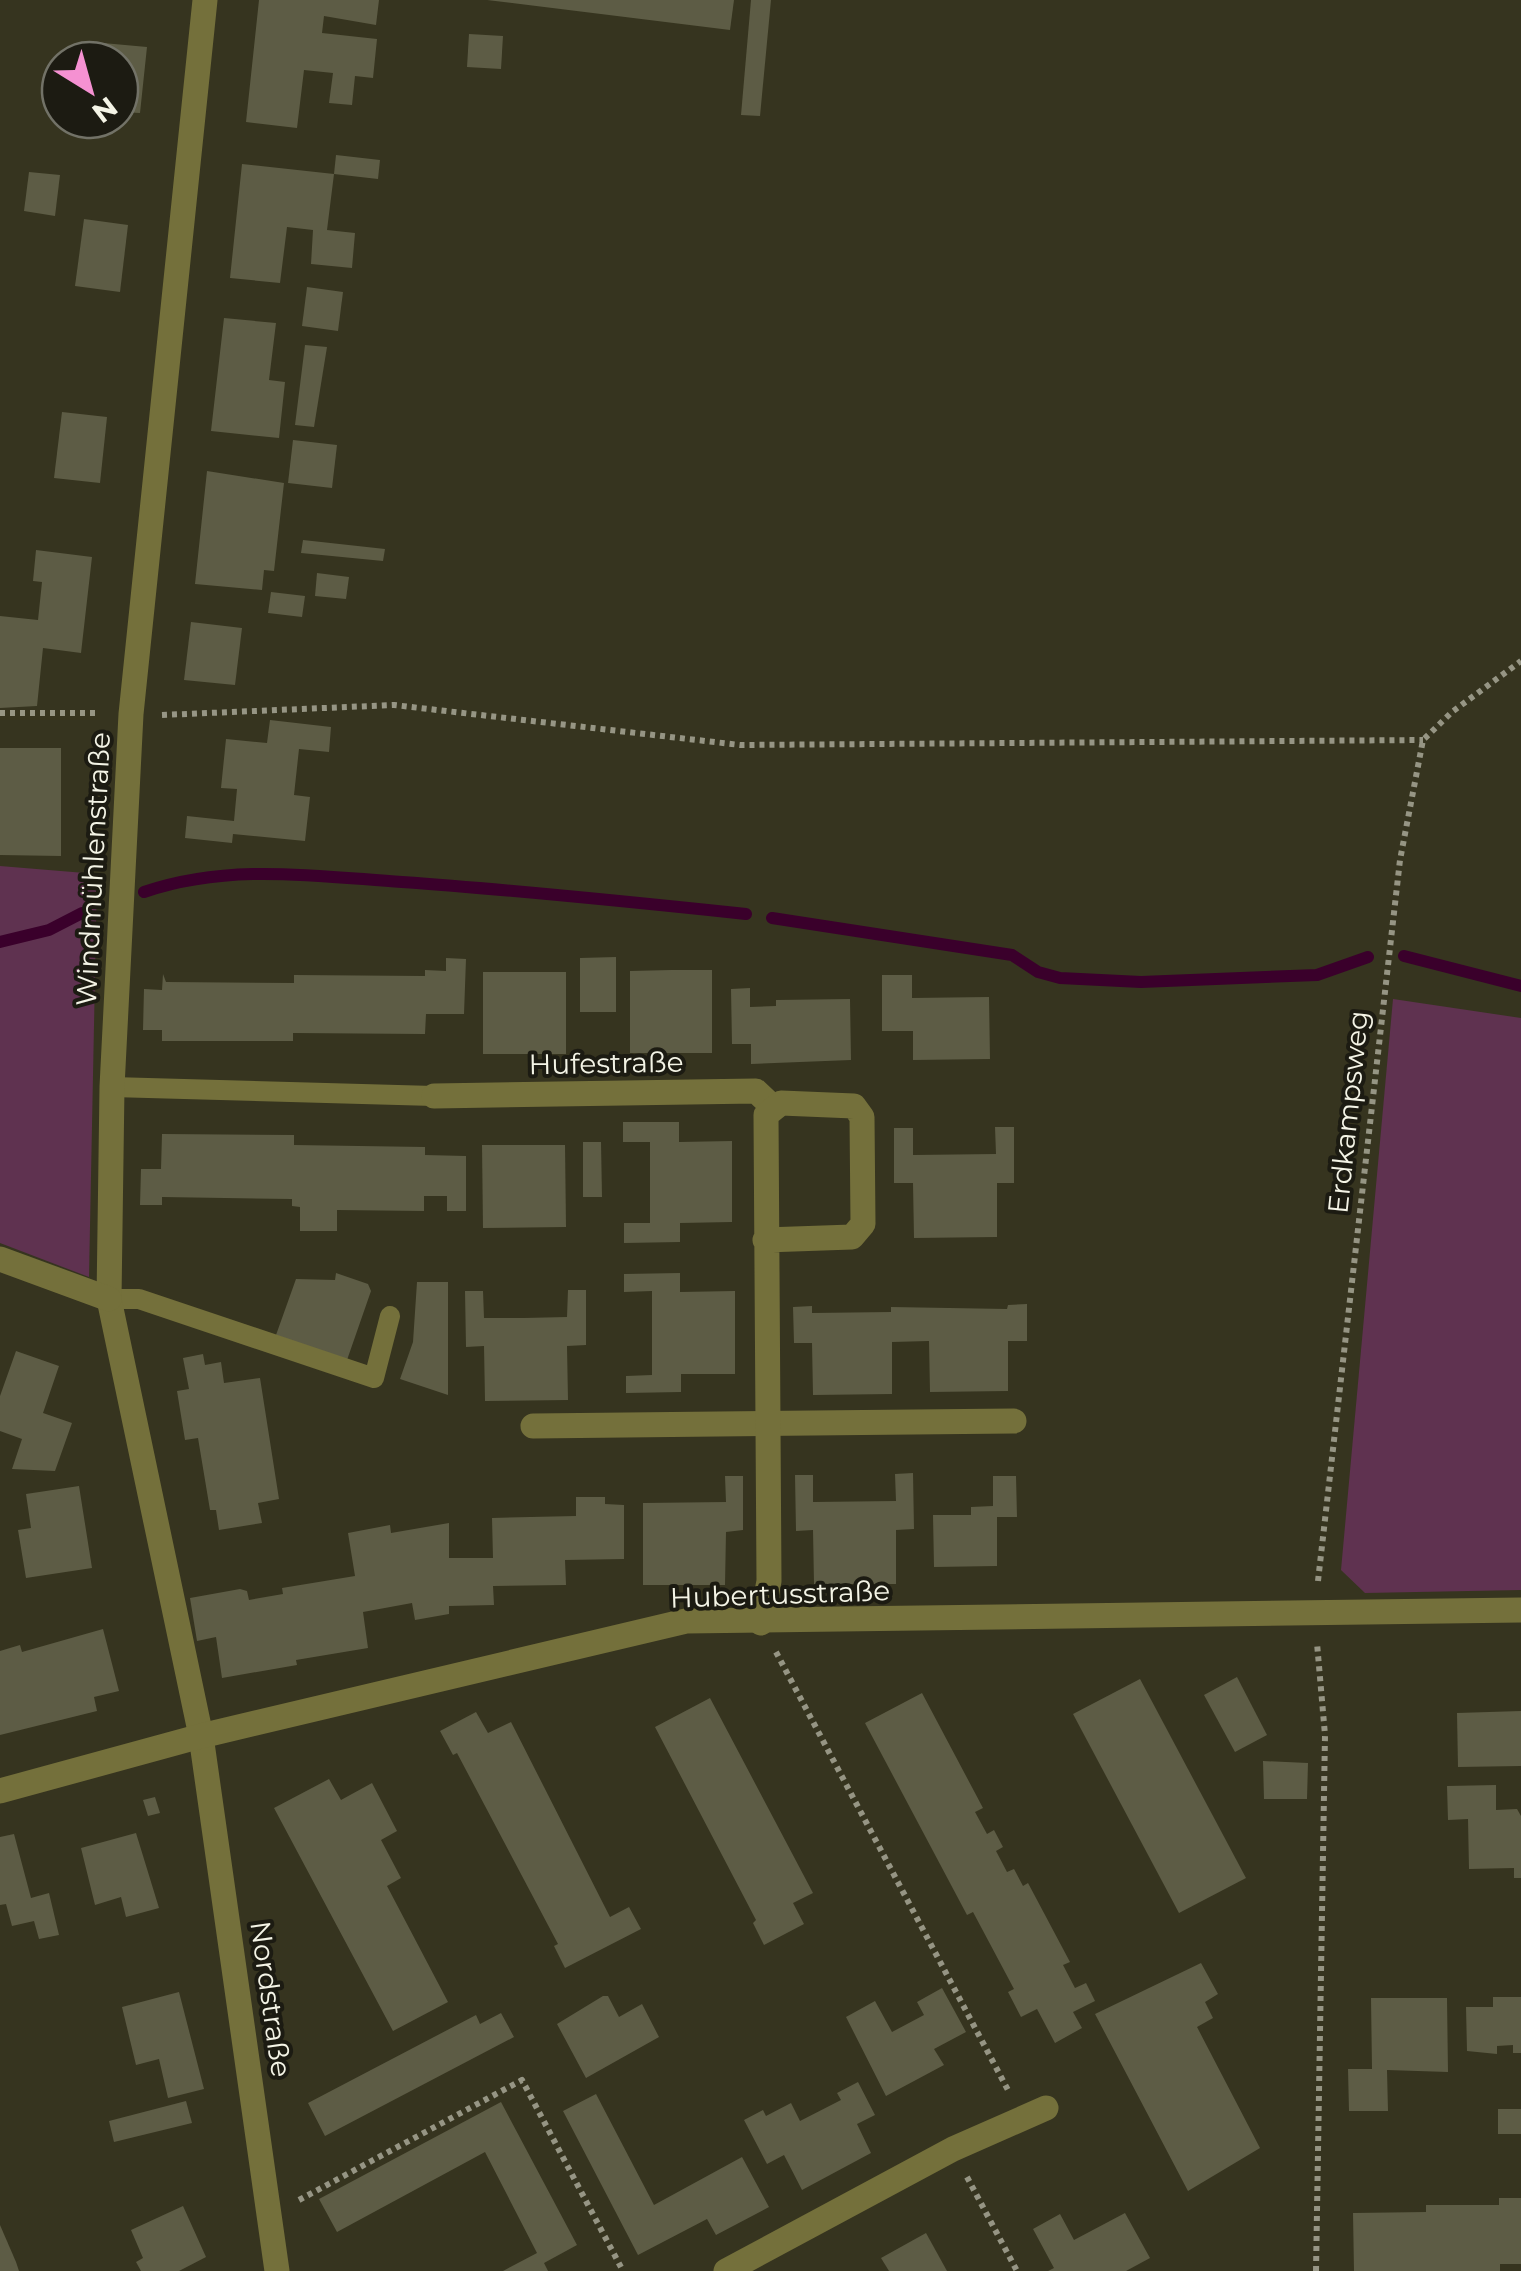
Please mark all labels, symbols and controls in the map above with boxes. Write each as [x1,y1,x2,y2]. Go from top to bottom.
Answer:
north arrow [40,40,140,140]
text: N [86,90,124,130]
street label: Windmühlenstraße [69,731,117,1007]
street label: Erdkampsweg [1320,1009,1376,1215]
street label: Hufestraße [528,1045,684,1081]
street label: Hubertusstraße [669,1573,891,1615]
street label: Nordstraße [243,1919,299,2079]

